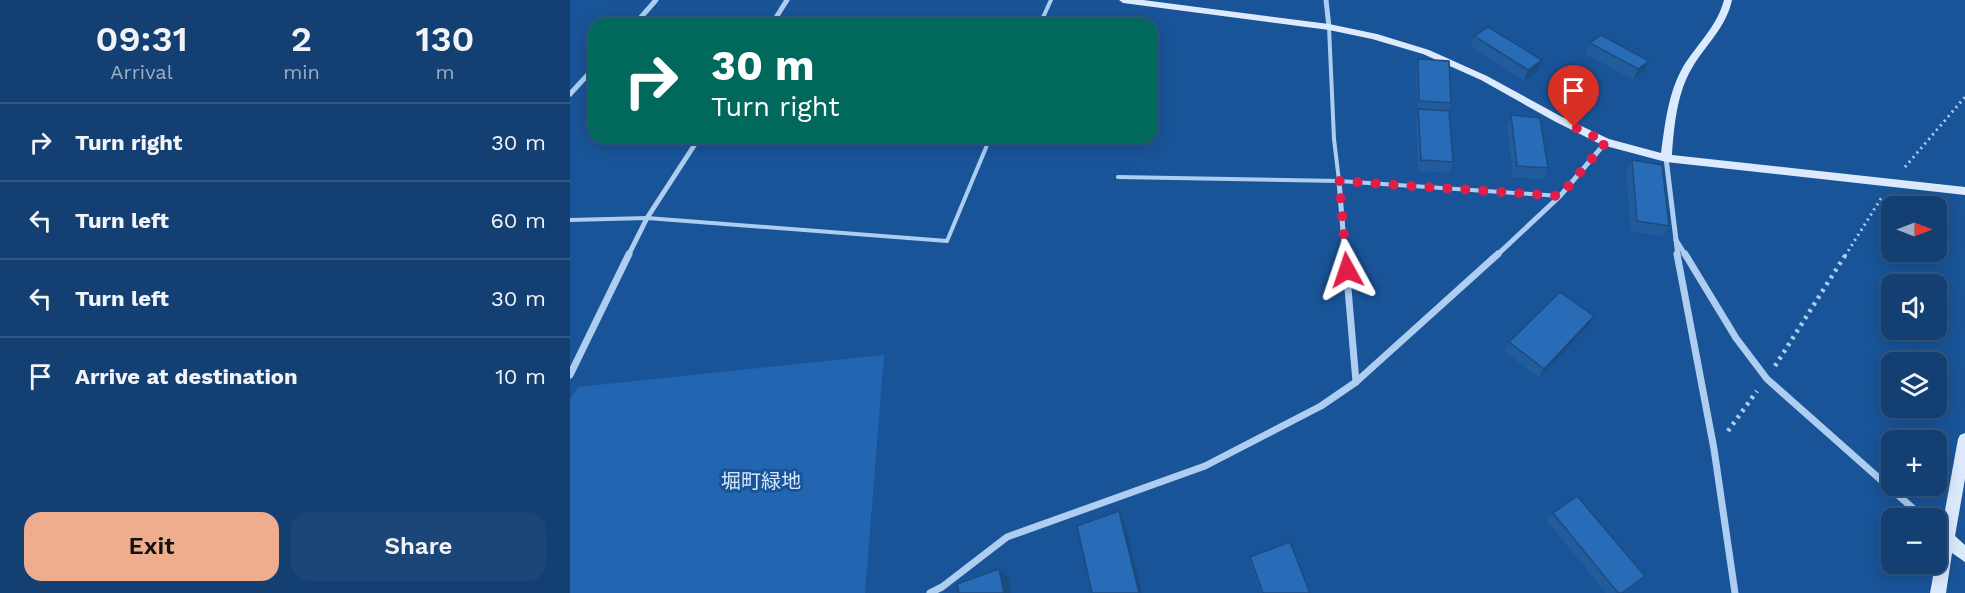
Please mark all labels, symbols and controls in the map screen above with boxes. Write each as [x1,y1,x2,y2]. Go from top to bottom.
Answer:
text: 09:31 [96,18,188,60]
text: 2 [291,18,312,60]
text: 130 [415,18,474,60]
text: 30 m [711,41,815,90]
icon: right [612,42,690,120]
text: Arrival [110,60,173,84]
text: min [283,60,320,84]
text: m [435,60,454,84]
pin [1548,65,1599,127]
icon: arrive [1557,74,1590,107]
text: Turn right [711,91,840,123]
icon: right [24,126,57,159]
text: Turn right [75,130,182,155]
text: 30 m [491,130,546,155]
north arrow [1881,196,1947,262]
map controls [1881,196,1947,574]
icon: left [24,204,57,237]
text: Turn left [75,208,169,233]
text: 60 m [490,208,546,233]
position arrow [1315,238,1379,302]
button: sound [1881,274,1947,340]
icon: left [24,282,57,315]
text: Turn left [75,286,169,311]
text: 30 m [491,286,546,311]
button: layers [1881,352,1947,418]
icon: arrive [24,360,57,393]
text: Arrive at destination [75,364,298,389]
text: 10 m [495,364,546,389]
button: + [1881,430,1947,496]
park label: 堀町緑地 [721,469,801,493]
button: − [1881,508,1947,574]
button: Exit [24,512,279,581]
button: Share [291,512,546,581]

